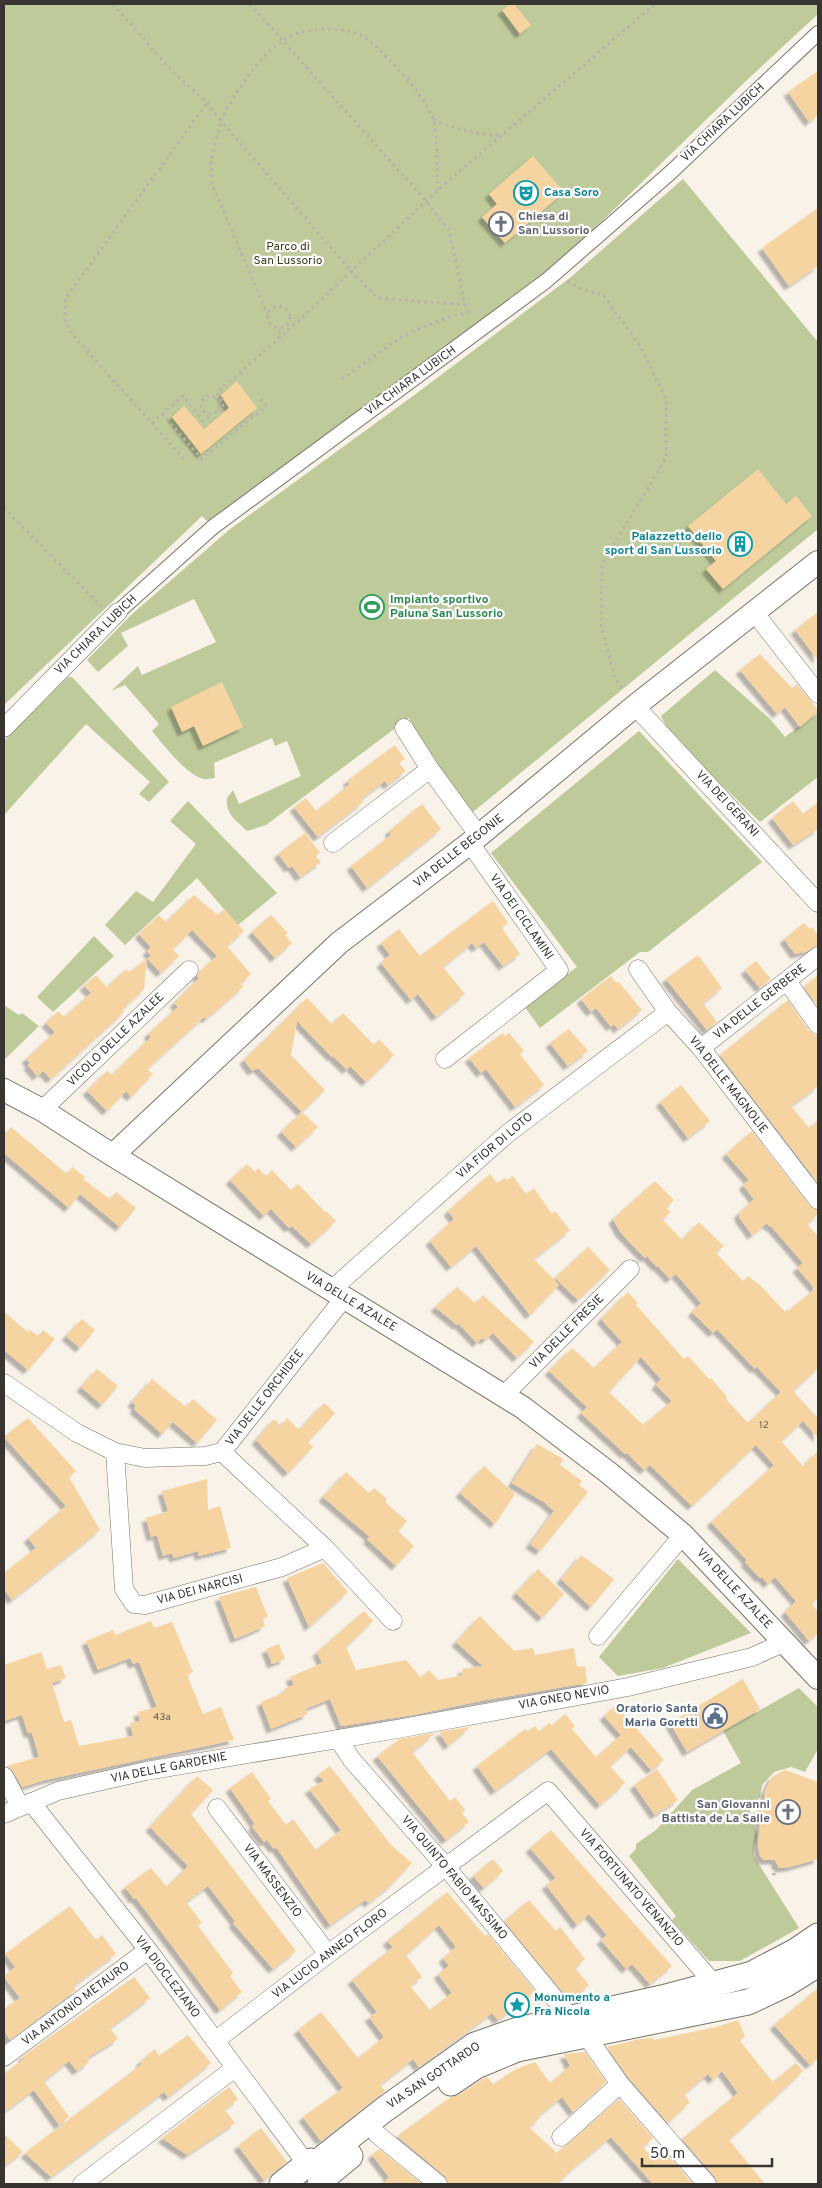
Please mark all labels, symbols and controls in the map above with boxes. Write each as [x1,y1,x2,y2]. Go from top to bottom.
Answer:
street label: VIA CHIARA LUBICH [678,80,768,166]
theatre icon: Casa Soro [513,180,539,206]
place label: Casa Soro [544,185,599,201]
place label: Chiesa di San Lussorio [518,209,590,239]
church icon: Chiesa di San Lussorio [488,211,514,237]
park label: Parco di San Lussorio [254,239,323,269]
street label: VIA CHIARA LUBICH [362,343,460,419]
place label: Palazzetto dello sport di San Lussorio [605,529,722,559]
building icon: Palazzetto dello sport di San Lussorio [727,531,753,557]
street label: VIA CHIARA LUBICH [51,591,141,679]
place label: Impianto sportivo Paluna San Lussorio [390,592,503,622]
sports icon: Impianto sportivo Paluna San Lussorio [359,594,385,620]
street label: VIA DEI GERANI [692,767,762,841]
street label: VIA DELLE BEGONIE [410,811,508,891]
street label: VIA DEI CICLAMINI [485,871,557,963]
street label: VIA DELLE GERBERE [710,961,810,1043]
street label: VICOLO DELLE AZALEE [64,990,168,1090]
street label: VIA DELLE MAGNOLIE [685,1033,771,1137]
street label: VIA FIOR DI LOTO [453,1109,537,1183]
street label: VIA DELLE AZALEE [302,1268,400,1336]
street label: VIA DELLE FRESIE [526,1291,608,1373]
street label: VIA DELLE ORCHIDEE [222,1346,308,1450]
house number: 12 [759,1419,769,1432]
street label: VIA DELLE AZALEE [693,1545,775,1633]
street label: VIA DEI NARCISI [155,1571,245,1609]
street label: VIA GNEO NEVIO [517,1682,611,1714]
place label: Oratorio Santa Maria Goretti [616,1701,698,1731]
public building icon: Oratorio Santa Maria Goretti [702,1703,728,1729]
house number: 43a [153,1711,171,1724]
street label: VIA DELLE GARDENIE [109,1749,229,1787]
place label: San Giovanni Battista de La Salle [662,1797,770,1827]
church icon: San Giovanni Battista de La Salle [775,1799,801,1825]
street label: VIA QUINTO FABIO MASSIMO [397,1813,511,1943]
street label: VIA FORTUNATO VENANZIO [575,1826,687,1950]
street label: VIA MASSENZIO [239,1841,305,1921]
street label: VIA LUCIO ANNEO FLORO [269,1905,391,2003]
street label: VIA DIOCLEZIANO [131,1933,203,2021]
street label: VIA ANTONIO METAURO [19,1958,133,2050]
place label: Monumento a Fra Nicola [534,1990,610,2020]
place icon: Monumento a Fra Nicola [504,1992,530,2018]
street label: VIA SAN GOTTARDO [384,2039,484,2113]
scale bar [642,2136,772,2168]
text: 50 m [650,2145,685,2164]

